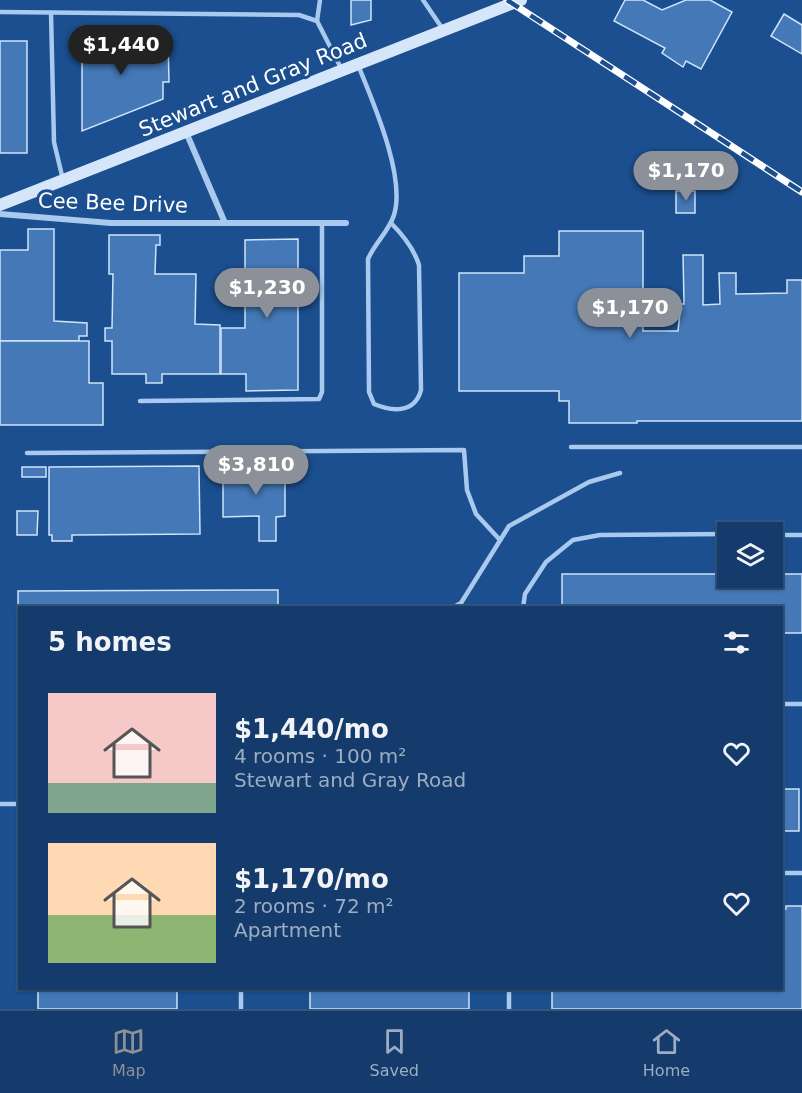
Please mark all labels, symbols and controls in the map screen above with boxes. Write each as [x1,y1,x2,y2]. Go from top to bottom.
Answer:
pin: $1,440 [72,25,170,76]
street label: Stewart and Gray Road [135,28,371,142]
text: $1,440 [82,32,160,56]
pin: $1,170 [637,151,735,202]
text: $1,170 [647,158,725,182]
street label: Cee Bee Drive [38,188,188,218]
pin: $1,230 [218,268,316,319]
text: $1,230 [228,275,306,299]
pin: $1,170 [581,288,679,339]
text: $1,170 [591,295,669,319]
pin: $3,810 [207,445,305,496]
text: $3,810 [217,452,295,476]
map controls [717,522,783,588]
button: layers [717,522,783,588]
icon: filters [720,626,753,659]
text: 5 homes [48,627,172,657]
text: $1,440/mo [234,714,389,744]
icon: home [96,717,168,789]
icon: heart [720,737,753,770]
text: 4 rooms · 100 m² [234,744,406,768]
text: Stewart and Gray Road [234,768,466,792]
text: $1,170/mo [234,864,389,894]
icon: home [96,867,168,939]
icon: heart [720,887,753,920]
text: 2 rooms · 72 m² [234,894,394,918]
text: Apartment [234,918,341,942]
tab: Map [112,1025,146,1080]
tab: Saved [370,1025,419,1080]
tab: Home [643,1025,690,1080]

